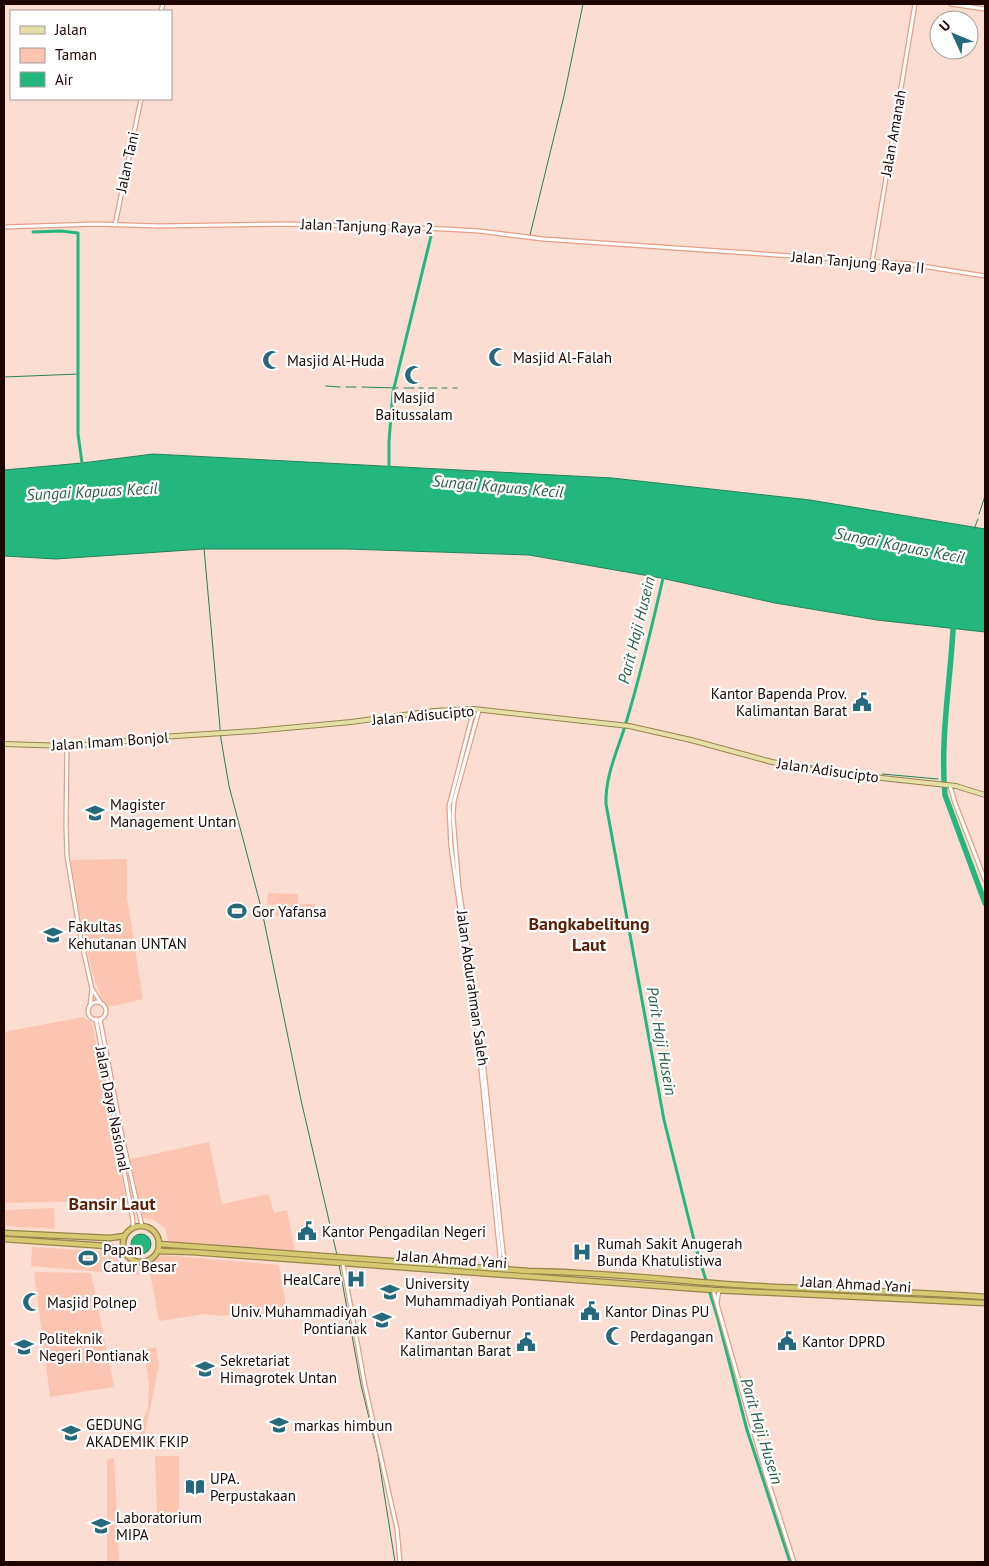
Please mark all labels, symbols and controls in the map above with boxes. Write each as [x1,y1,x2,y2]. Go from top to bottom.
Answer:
legend [10,10,172,100]
north arrow [929,10,979,60]
text: U [935,17,954,35]
text: Jalan [54,20,87,39]
text: Taman [55,45,97,64]
text: Air [55,70,73,89]
street label: Jalan Amanah [876,88,910,179]
street label: Jalan Tani [111,130,143,195]
street label: Jalan Tanjung Raya 2 [299,214,434,238]
street label: Jalan Tanjung Raya II [790,247,925,277]
mosque icon: Masjid Al-Falah [487,346,509,368]
place label: Masjid Al-Falah [513,348,612,367]
mosque icon: Masjid Al-Huda [261,349,283,371]
place label: Masjid Al-Huda [287,351,384,370]
mosque icon: Masjid Baitussalam [403,364,425,386]
place label: Masjid Baitussalam [375,388,453,424]
water label: Sungai Kapuas Kecil [432,470,565,502]
water label: Sungai Kapuas Kecil [26,478,159,504]
water label: Sungai Kapuas Kecil [833,523,967,568]
water label: Parit Haji Husein [613,574,659,686]
place label: Kantor Bapenda Prov. Kalimantan Barat [711,684,847,720]
public building icon: Kantor Bapenda Prov. Kalimantan Barat [851,691,873,713]
street label: Jalan Adisucipto [370,701,475,729]
street label: Jalan Imam Bonjol [50,727,170,755]
street label: Jalan Adisucipto [775,753,880,787]
place label: Magister Management Untan [110,795,236,831]
school or university icon: Magister Management Untan [84,802,106,824]
sports icon: Gor Yafansa [226,900,248,922]
place label: Gor Yafansa [252,902,327,921]
street label: Jalan Abdurahman Saleh [453,908,493,1067]
district label: Bangkabelitung Laut [528,912,650,956]
place label: Fakultas Kehutanan UNTAN [68,917,187,953]
school or university icon: Fakultas Kehutanan UNTAN [42,924,64,946]
water label: Parit Haji Husein [643,985,681,1097]
street label: Jalan Daya Nasional [91,1044,135,1174]
district label: Bansir Laut [69,1192,156,1215]
public building icon: Kantor Pengadilan Negeri [296,1220,318,1242]
place label: Kantor Pengadilan Negeri [322,1222,486,1241]
place label: Rumah Sakit Anugerah Bunda Khatulistiwa [597,1234,742,1270]
place label: Papan Catur Besar [103,1240,176,1276]
hospital icon: Rumah Sakit Anugerah Bunda Khatulistiwa [571,1241,593,1263]
street label: Jalan Ahmad Yani [395,1246,508,1272]
sports icon: Papan Catur Besar [77,1247,99,1269]
hospital icon: HealCare [345,1268,367,1290]
place label: HealCare [283,1270,341,1289]
street label: Jalan Ahmad Yani [799,1272,912,1296]
place label: University Muhammadiyah Pontianak [405,1274,575,1310]
school or university icon: University Muhammadiyah Pontianak [379,1281,401,1303]
mosque icon: Masjid Polnep [21,1291,43,1313]
place label: Masjid Polnep [47,1293,137,1312]
public building icon: Kantor Dinas PU [579,1300,601,1322]
place label: Univ. Muhammadiyah Pontianak [231,1302,368,1338]
place label: Kantor Dinas PU [605,1302,709,1321]
school or university icon: Univ. Muhammadiyah Pontianak [371,1309,393,1331]
place label: Kantor Gubernur Kalimantan Barat [400,1324,511,1360]
mosque icon: Perdagangan [604,1325,626,1347]
place label: Perdagangan [630,1327,713,1346]
place label: Politeknik Negeri Pontianak [39,1329,150,1365]
public building icon: Kantor DPRD [776,1330,798,1352]
public building icon: Kantor Gubernur Kalimantan Barat [515,1331,537,1353]
place label: Kantor DPRD [802,1332,885,1351]
school or university icon: Politeknik Negeri Pontianak [13,1336,35,1358]
place label: Sekretariat Himagrotek Untan [220,1351,337,1387]
school or university icon: Sekretariat Himagrotek Untan [194,1358,216,1380]
water label: Parit Haji Husein [736,1375,788,1487]
school or university icon: markas himbun [268,1414,290,1436]
place label: GEDUNG AKADEMIK FKIP [86,1415,189,1451]
place label: markas himbun [294,1416,392,1435]
school or university icon: GEDUNG AKADEMIK FKIP [60,1422,82,1444]
place label: UPA. Perpustakaan [210,1469,296,1505]
library icon: UPA. Perpustakaan [184,1476,206,1498]
place label: Laboratorium MIPA [116,1508,202,1544]
school or university icon: Laboratorium MIPA [90,1515,112,1537]

